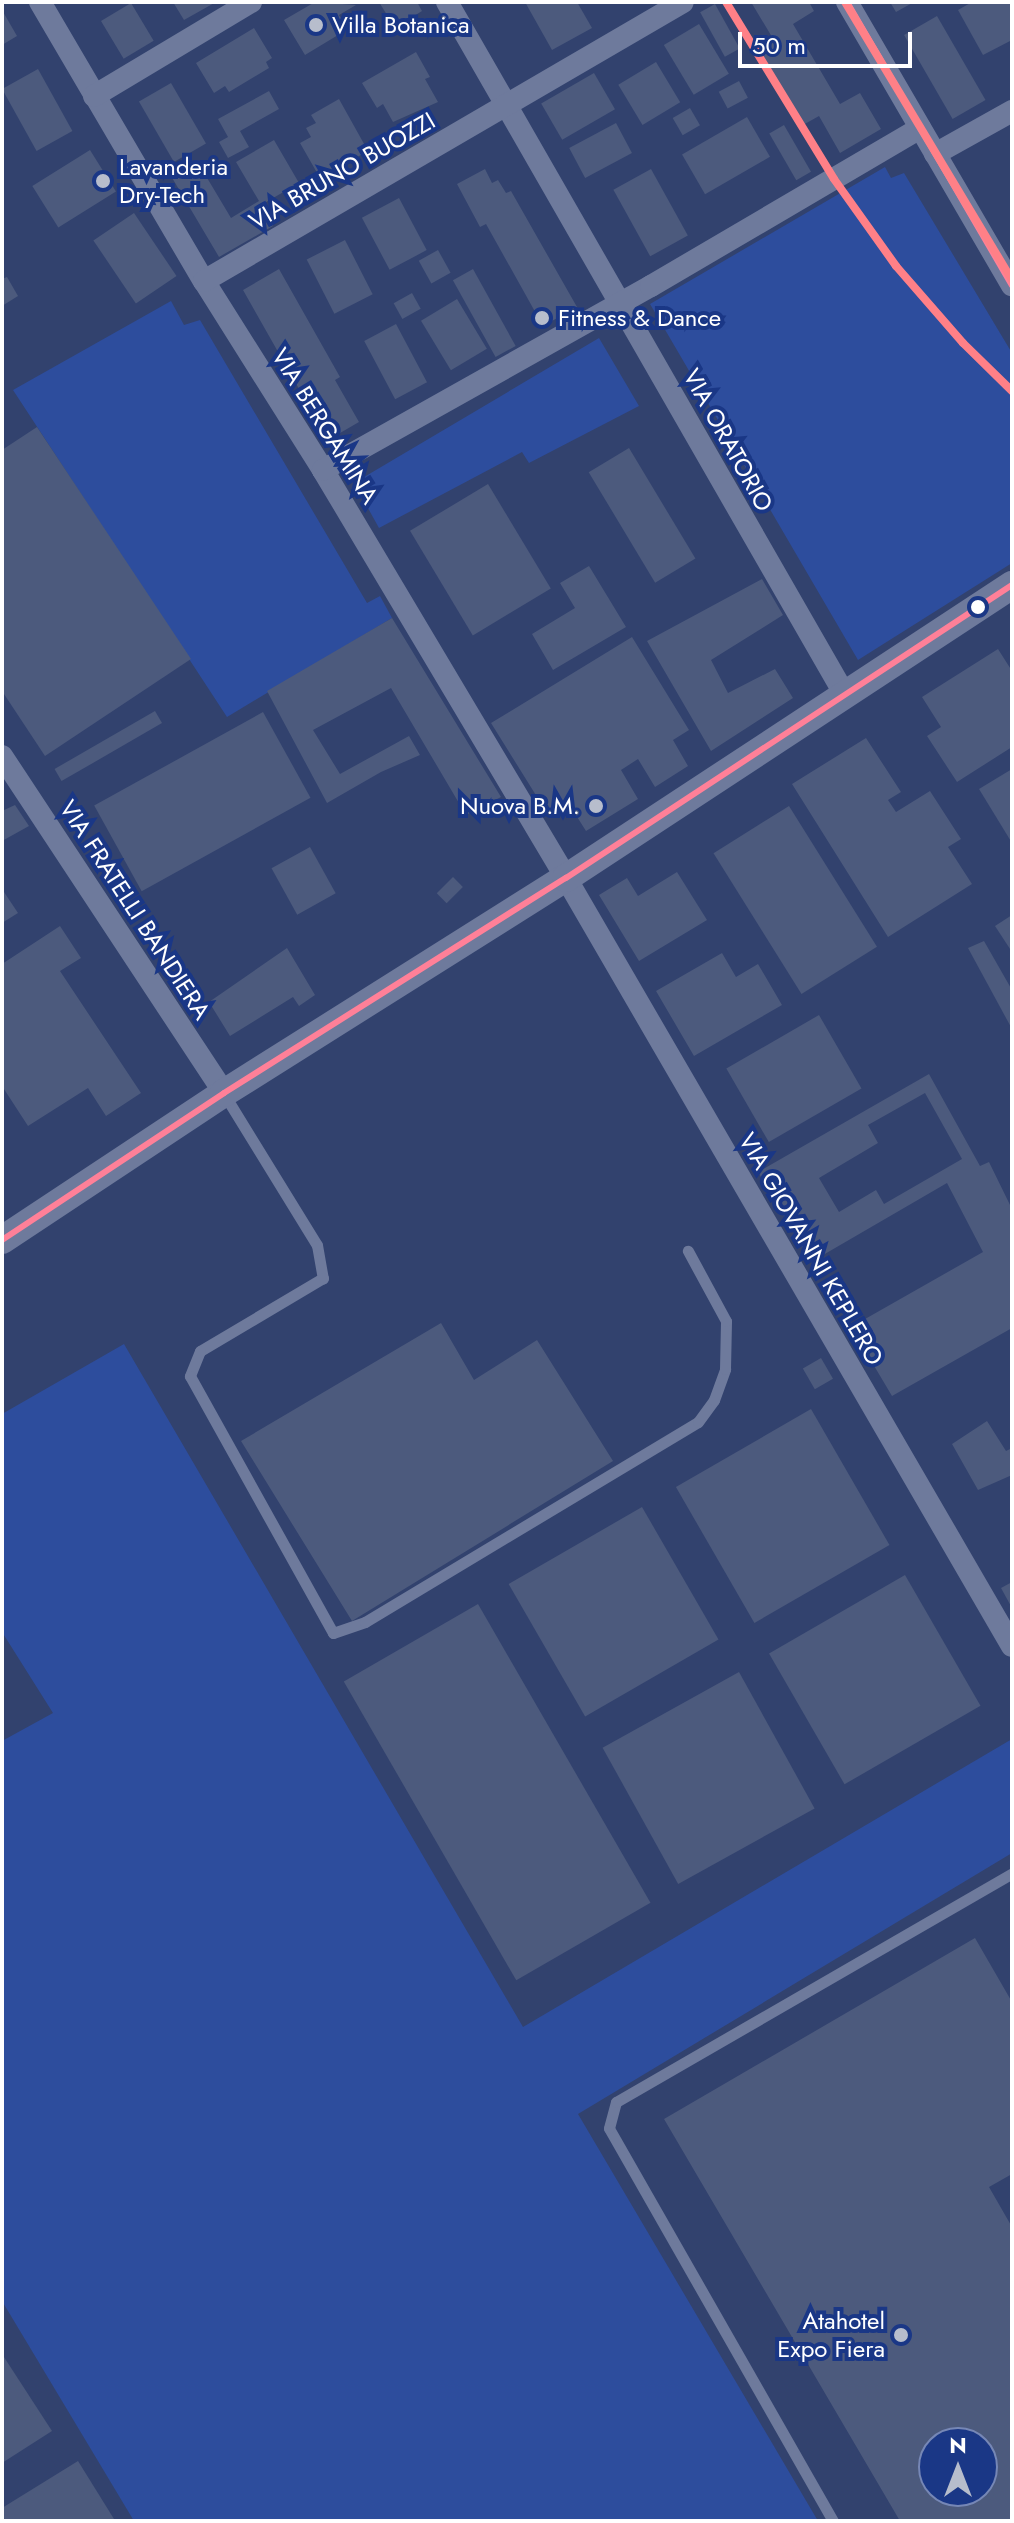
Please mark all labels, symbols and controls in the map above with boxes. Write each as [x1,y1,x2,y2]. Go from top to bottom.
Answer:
place label: Villa Botanica [332,11,470,39]
marker: Villa Botanica [307,16,325,34]
scale bar [742,16,916,66]
text: 50 m [752,28,806,63]
street label: VIA BRUNO BUOZZI [244,106,440,236]
place label: Lavanderia Dry-Tech [119,153,228,209]
marker: Lavanderia Dry-Tech [94,172,112,190]
place label: Fitness & Dance [558,304,721,332]
marker: Fitness & Dance [533,309,551,327]
street label: VIA BERGAMINA [266,343,384,509]
street label: VIA ORATORIO [677,364,779,516]
unlabelled marker [970,599,986,615]
place label: Nuova B.M. [460,792,580,820]
street label: VIA FRATELLI BANDIERA [53,795,217,1025]
marker: Nuova B.M. [587,797,605,815]
street label: VIA GIOVANNI KEPLERO [733,1128,889,1370]
place label: Atahotel Expo Fiera [777,2307,885,2363]
marker: Atahotel Expo Fiera [892,2326,910,2344]
north arrow [918,2427,998,2507]
text: N [949,2429,967,2461]

